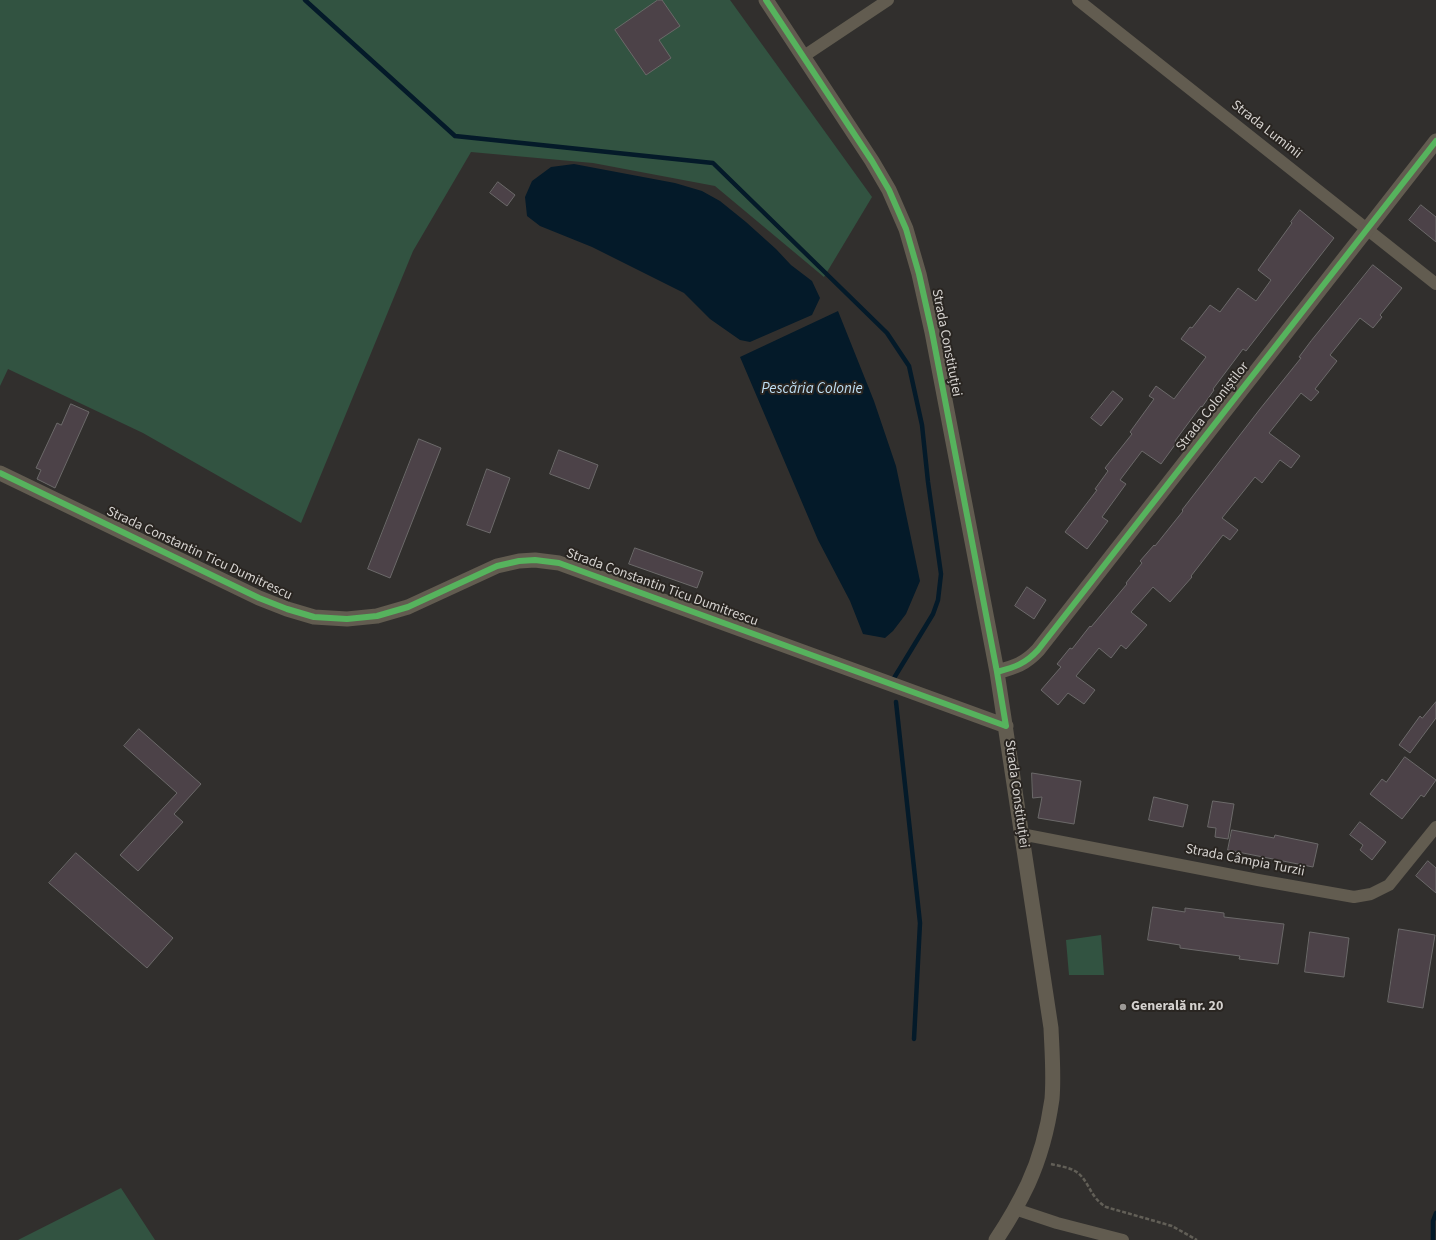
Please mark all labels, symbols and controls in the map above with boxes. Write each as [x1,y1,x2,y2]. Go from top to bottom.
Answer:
street label: Strada Luminii [1227,97,1305,163]
street label: Strada Constituției [927,288,965,398]
street label: Strada Coloniștilor [1173,359,1253,455]
water label: Pescăria Colonie [761,381,863,399]
street label: Strada Constantin Ticu Dumitrescu [103,503,295,605]
street label: Strada Constantin Ticu Dumitrescu [564,545,760,631]
street label: Strada Constituției [1000,739,1032,849]
street label: Strada Câmpia Turzii [1184,841,1306,881]
place label: Generală nr. 20 [1131,999,1223,1015]
marker: Generală nr. 20 [1118,1002,1128,1012]

